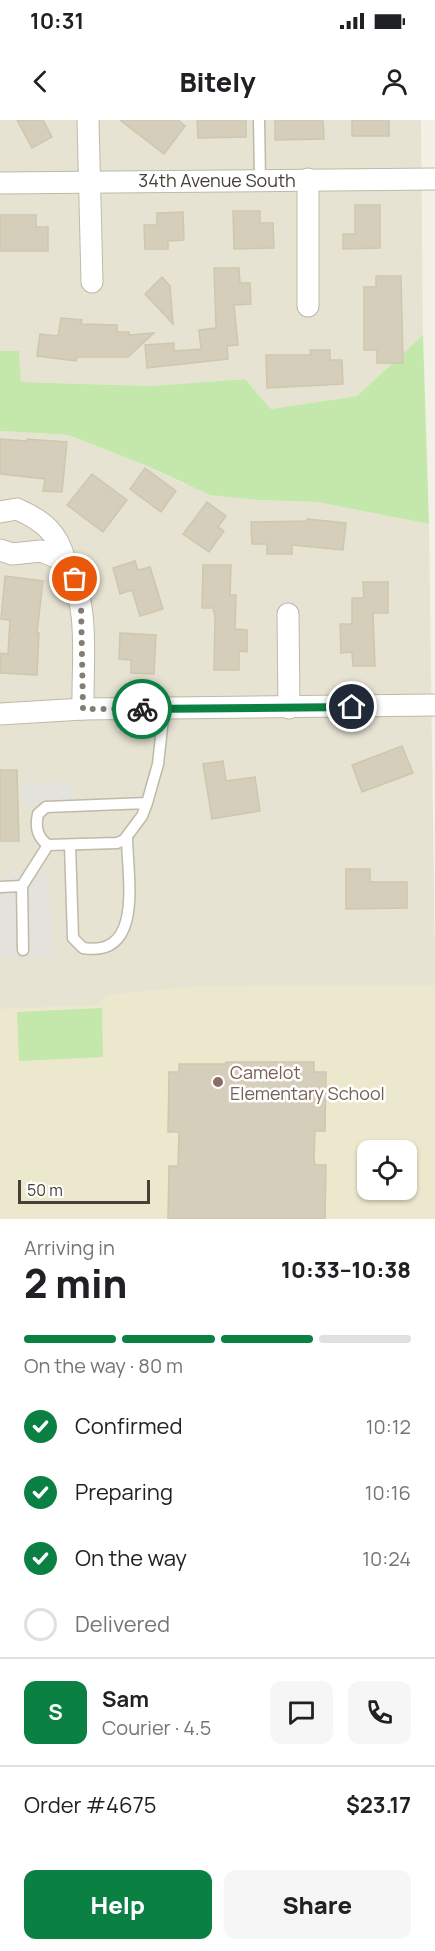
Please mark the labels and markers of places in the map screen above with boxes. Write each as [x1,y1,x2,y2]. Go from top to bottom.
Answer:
pin [49,553,100,604]
pin [326,681,377,732]
place label: Camelot Elementary School [230,1060,385,1105]
marker: Camelot Elementary School [211,1075,225,1089]

